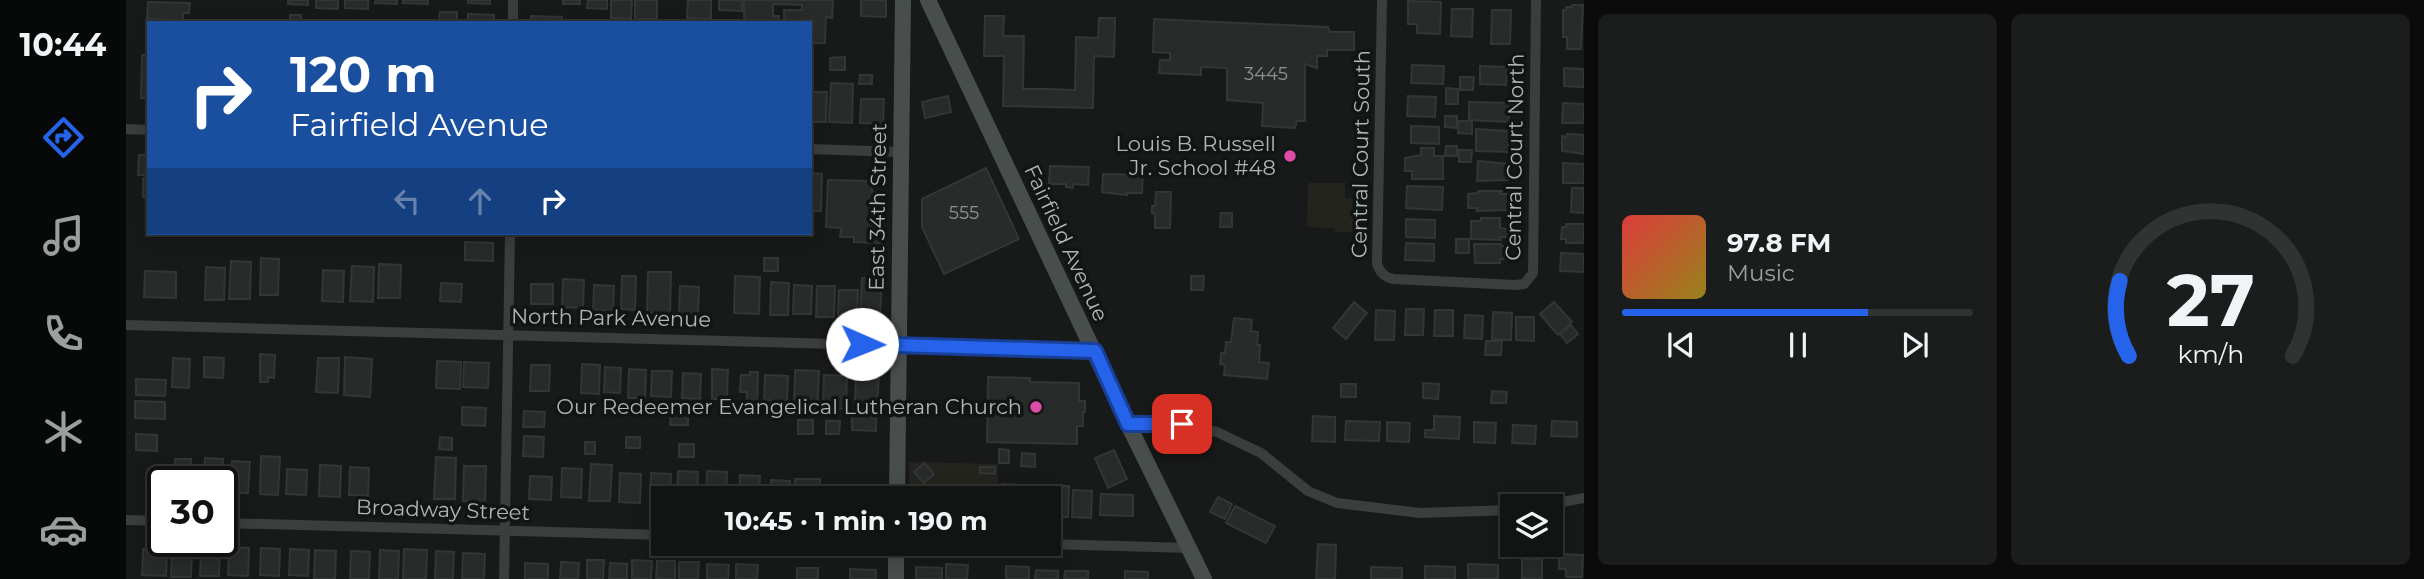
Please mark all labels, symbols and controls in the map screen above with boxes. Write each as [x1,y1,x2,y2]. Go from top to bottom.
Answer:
text: 10:44 [20,25,106,64]
text: 120 m [290,45,437,104]
icon: right [175,49,266,140]
street label: Central Court South [1346,50,1375,258]
street label: Central Court North [1500,53,1529,261]
house number: 3445 [1244,63,1288,85]
text: Fairfield Avenue [290,105,549,144]
icon: directions [39,113,88,162]
street label: East 34th Street [864,123,891,291]
place label: Louis B. Russell Jr. School #48 [1116,131,1276,180]
marker: Louis B. Russell Jr. School #48 [1282,148,1298,164]
street label: Fairfield Avenue [1019,161,1114,325]
icon: left [388,182,426,220]
icon: ahead [461,182,499,220]
icon: right [534,182,572,220]
house number: 555 [949,202,979,224]
icon: music [39,211,88,260]
text: 97.8 FM [1727,227,1831,259]
text: 27 [2166,256,2255,344]
text: Music [1727,259,1795,287]
street label: North Park Avenue [511,303,711,332]
position arrow [825,307,899,381]
icon: phone [39,309,88,358]
icon: previous [1662,326,1700,364]
icon: pause [1779,326,1817,364]
icon: next [1896,326,1934,364]
text: km/h [2177,338,2244,368]
place label: Our Redeemer Evangelical Lutheran Church [556,394,1022,419]
pin [1152,394,1212,454]
marker: Our Redeemer Evangelical Lutheran Church [1028,399,1044,415]
icon: arrive [1163,405,1201,443]
icon: climate [39,407,88,456]
speed limit sign: 30 [147,466,238,557]
street label: Broadway Street [356,494,530,525]
map controls [1500,494,1563,557]
button: layers [1500,494,1563,557]
icon: car [39,505,88,554]
text: 10:45 · 1 min · 190 m [725,505,987,537]

